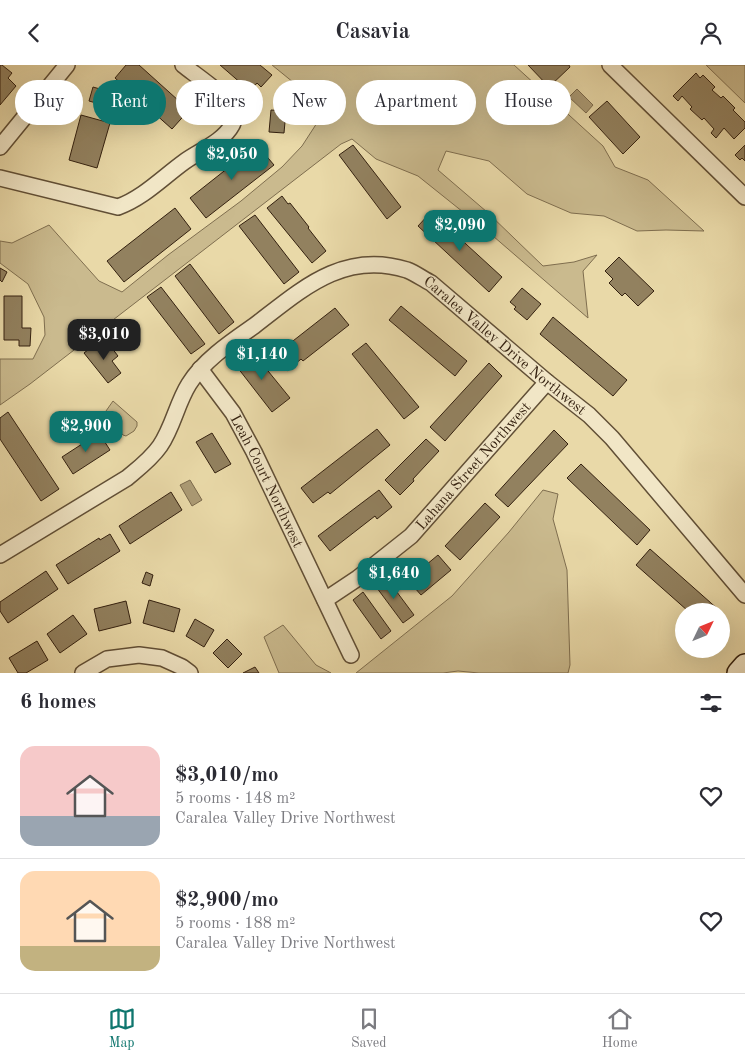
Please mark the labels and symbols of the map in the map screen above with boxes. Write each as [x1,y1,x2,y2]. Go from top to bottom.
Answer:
pin: $2,050 [191,139,273,181]
pin: $2,090 [419,209,501,252]
street label: Caralea Valley Drive Northwest [421,275,588,419]
pin: $3,010 [63,319,145,361]
pin: $1,140 [221,339,303,381]
street label: Lahana Street Northwest [414,400,534,534]
pin: $2,900 [45,411,127,453]
street label: Leah Court Northwest [226,413,305,550]
pin: $1,640 [353,557,435,600]
north arrow [675,603,730,657]

